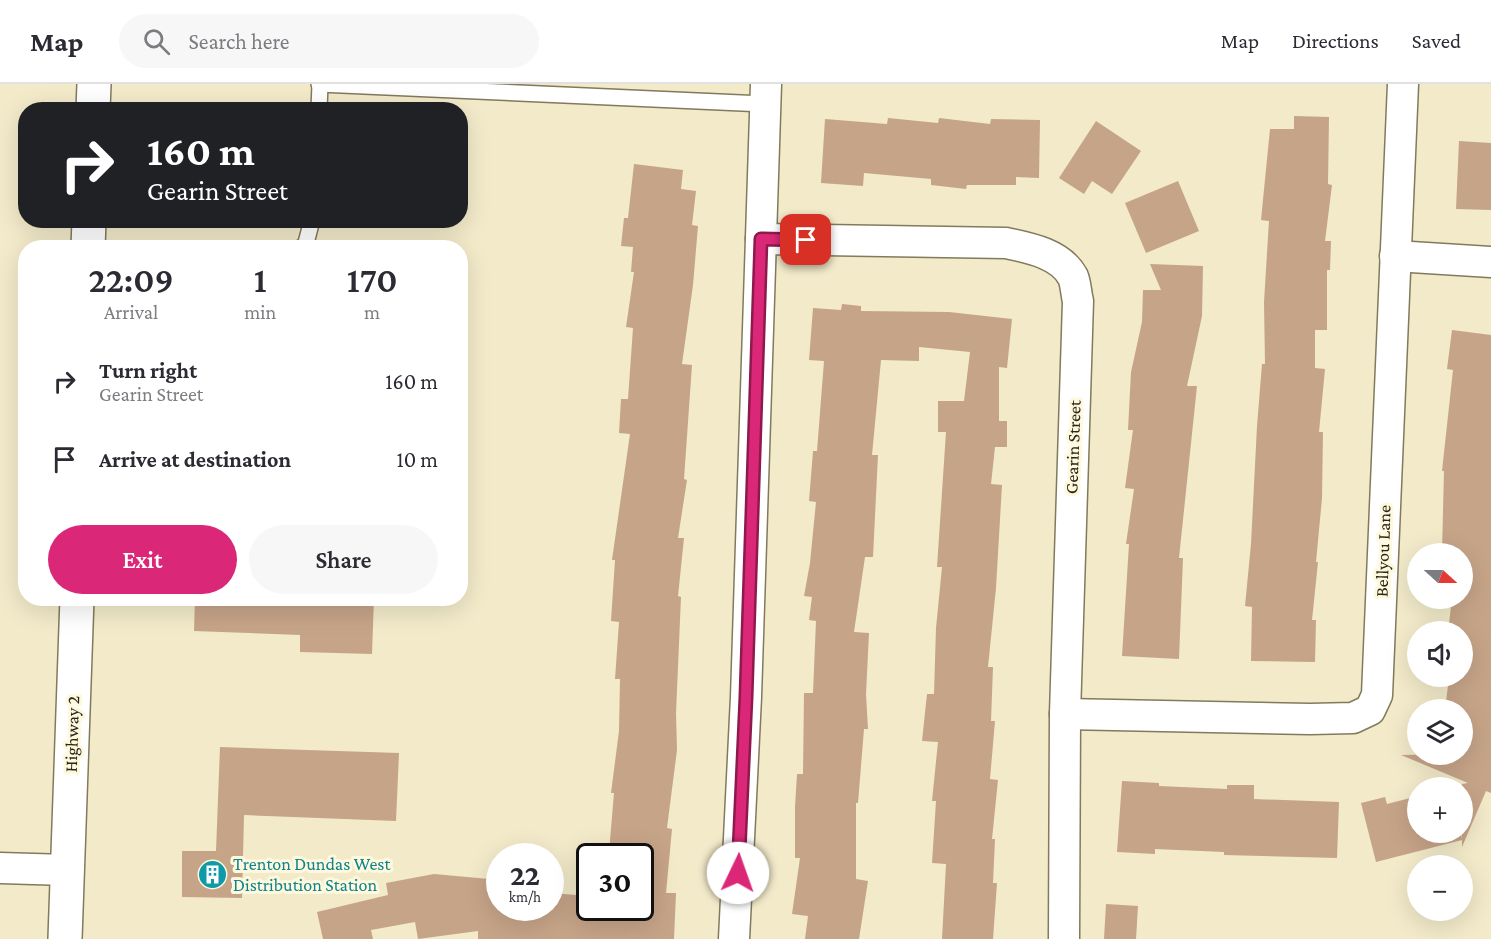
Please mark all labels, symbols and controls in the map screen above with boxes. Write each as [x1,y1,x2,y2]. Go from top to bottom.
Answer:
search box [119,14,539,68]
icon: search [140,25,173,58]
text: Map [30,26,83,57]
text: Search here [188,29,289,54]
text: Map [1221,29,1259,53]
text: Directions [1292,29,1379,53]
text: Saved [1412,29,1461,53]
icon: right [48,126,126,204]
text: 160 m [147,127,255,174]
text: Gearin Street [147,176,288,206]
pin [780,214,831,265]
icon: arrive [789,223,822,256]
text: 22:09 [89,260,174,300]
text: 1 [254,260,267,300]
text: 170 [347,260,397,300]
text: Arrival [104,301,158,323]
text: min [244,301,276,323]
text: m [364,301,380,323]
text: Turn right [99,358,197,383]
icon: right [48,365,81,398]
text: 160 m [385,369,438,394]
text: Gearin Street [99,383,203,405]
street label: Gearin Street [1061,399,1085,494]
icon: arrive [48,443,81,476]
text: Arrive at destination [99,447,291,472]
text: 10 m [396,447,438,472]
street label: Bellyou Lane [1371,505,1395,597]
button: Exit [48,525,237,594]
button: Share [249,525,438,594]
north arrow [1407,543,1473,609]
map controls [1407,543,1473,921]
button: sound [1407,621,1473,687]
street label: Highway 2 [61,695,83,773]
button: layers [1407,699,1473,765]
button: + [1407,777,1473,843]
position arrow [706,841,770,905]
speed limit sign: 30 [576,843,654,921]
place label: Trenton Dundas West Distribution Station [233,854,391,895]
button: − [1407,855,1473,921]
building icon: Trenton Dundas West Distribution Station [196,858,228,890]
text: 22 [510,858,540,891]
text: km/h [509,889,541,905]

